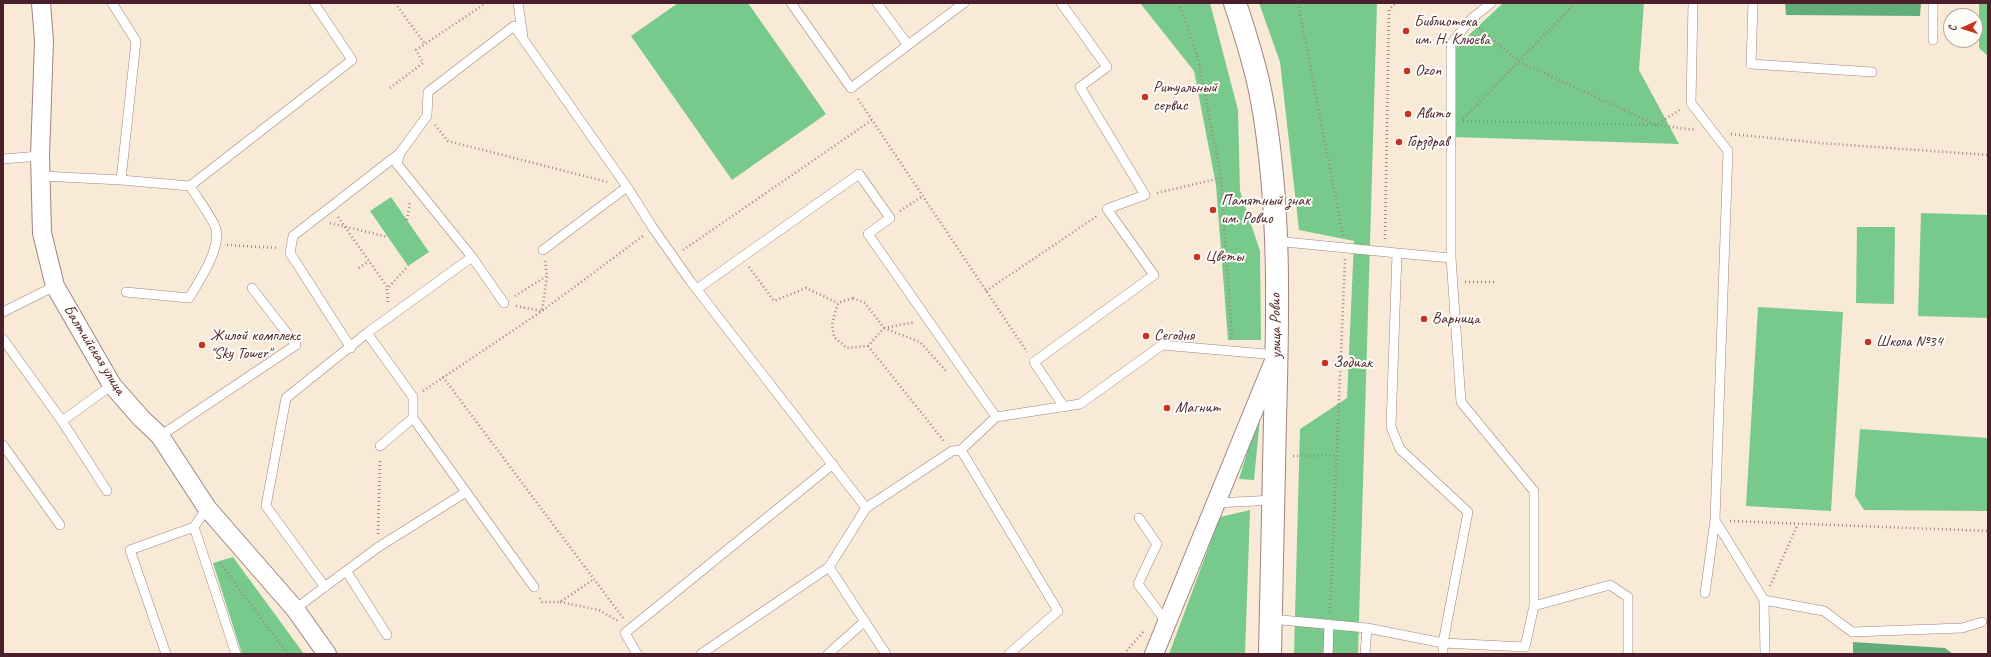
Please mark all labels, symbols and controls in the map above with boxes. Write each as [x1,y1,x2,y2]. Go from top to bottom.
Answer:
north arrow [1943,8,1983,48]
place label: Библиотека им. Н. Клюева [1414,12,1490,50]
marker: Библиотека им. Н. Клюева [1401,26,1411,36]
text: С [1945,26,1959,32]
place label: Ozon [1415,61,1441,81]
marker: Ozon [1402,66,1412,76]
place label: Ритуальный сервис [1153,78,1217,116]
marker: Ритуальный сервис [1140,92,1150,102]
place label: Авито [1416,104,1450,124]
marker: Авито [1403,109,1413,119]
place label: Горздрав [1407,132,1449,152]
marker: Горздрав [1394,137,1404,147]
place label: Памятный знак им. Ровио [1221,191,1310,229]
marker: Памятный знак им. Ровио [1208,205,1218,215]
place label: Цветы [1205,247,1244,267]
marker: Цветы [1192,252,1202,262]
street label: улица Ровио [1266,293,1286,359]
street label: Балтийская улица [59,301,129,399]
place label: Варница [1432,309,1480,329]
marker: Варница [1419,314,1429,324]
place label: Жилой комплекс "Sky Tower" [210,326,301,364]
place label: Сегодня [1154,326,1194,346]
marker: Сегодня [1141,331,1151,341]
place label: Школа №34 [1876,332,1943,352]
marker: Школа №34 [1863,337,1873,347]
marker: Жилой комплекс "Sky Tower" [197,340,207,350]
place label: Зодиак [1333,353,1372,373]
marker: Зодиак [1320,358,1330,368]
place label: Магнит [1175,398,1220,418]
marker: Магнит [1162,403,1172,413]

